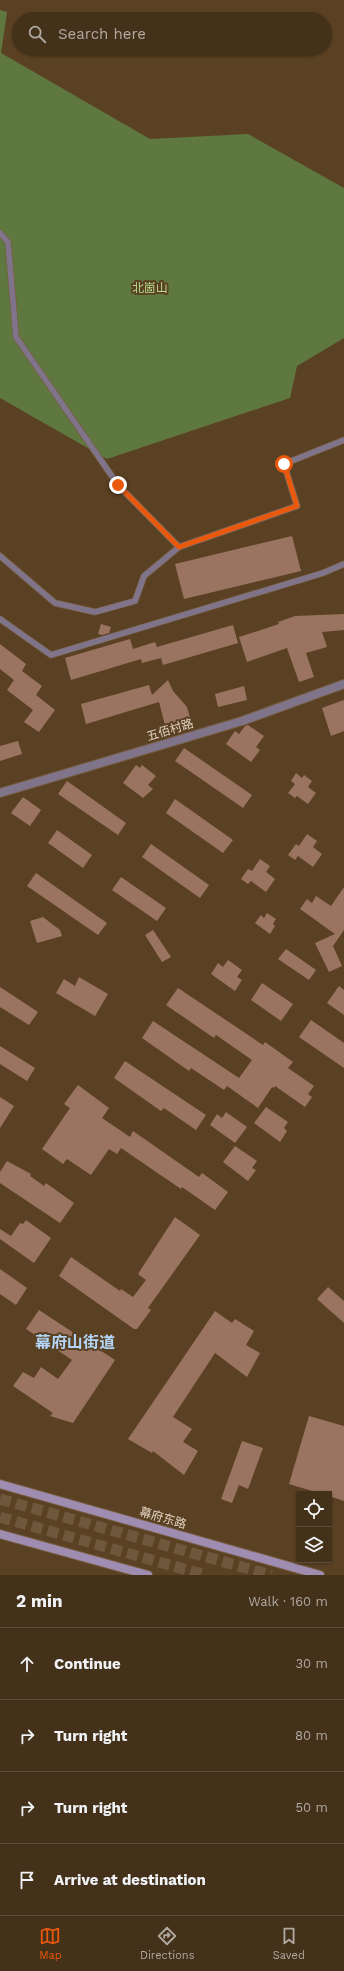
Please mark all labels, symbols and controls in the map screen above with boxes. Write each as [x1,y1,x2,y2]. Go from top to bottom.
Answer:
search box [12,12,332,56]
icon: search [26,23,48,45]
text: Search here [58,25,146,43]
park label: 北崮山 [132,281,168,295]
route start [275,455,293,473]
route end [109,476,127,494]
street label: 五佰村路 [145,716,195,744]
district label: 幕府山街道 [35,1333,115,1352]
map controls [296,1491,332,1563]
button: locate [296,1491,332,1527]
street label: 幕府东路 [138,1505,188,1531]
button: layers [296,1527,332,1563]
text: 2 min [16,1591,62,1611]
text: Walk · 160 m [248,1594,328,1609]
icon: ahead [16,1653,38,1675]
text: Continue [54,1655,121,1673]
text: 30 m [296,1656,328,1671]
icon: right [16,1725,38,1747]
text: Turn right [54,1727,127,1745]
text: 80 m [295,1728,328,1743]
icon: right [16,1797,38,1819]
text: Turn right [54,1799,127,1817]
text: 50 m [296,1800,328,1815]
icon: arrive [16,1869,38,1891]
text: Arrive at destination [54,1871,206,1889]
tab: Map [39,1925,62,1962]
tab: Directions [140,1925,194,1962]
tab: Saved [273,1925,305,1962]

